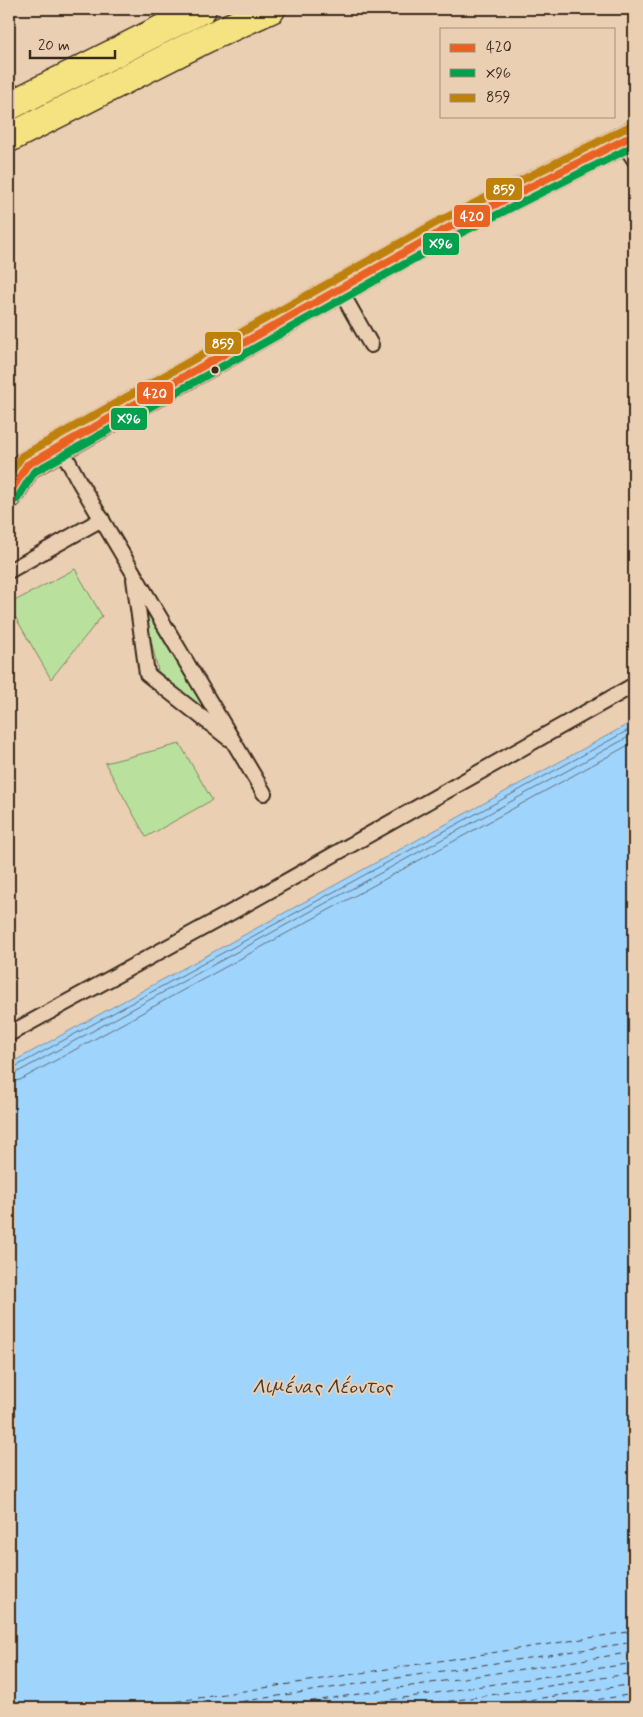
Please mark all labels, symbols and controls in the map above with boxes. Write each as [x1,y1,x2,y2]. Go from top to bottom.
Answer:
scale bar [30,28,115,60]
legend [440,28,616,118]
text: 20 m [38,36,70,56]
text: 420 [486,38,512,58]
text: Χ96 [486,64,511,84]
text: 859 [486,88,510,108]
line badge: 859 [485,177,523,201]
text: 859 [493,181,515,199]
line badge: 420 [453,204,491,228]
text: 420 [460,208,484,226]
line badge: Χ96 [422,232,460,256]
text: Χ96 [429,235,453,253]
line badge: 859 [204,331,242,355]
text: 859 [212,335,234,353]
unlabelled marker [210,365,220,375]
line badge: 420 [136,381,174,405]
text: 420 [143,385,167,403]
line badge: Χ96 [110,407,148,431]
text: Χ96 [117,410,141,428]
water label: Λιμένας Λέοντος [252,1375,394,1400]

